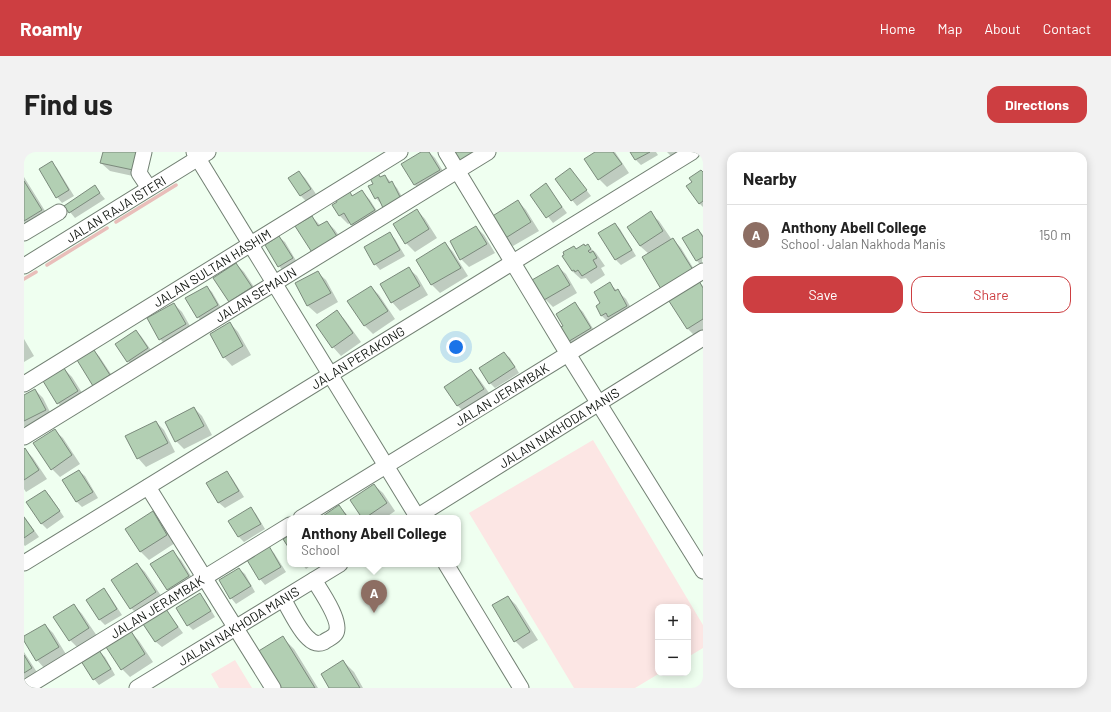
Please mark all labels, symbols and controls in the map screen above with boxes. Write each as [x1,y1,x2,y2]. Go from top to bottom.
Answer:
text: Roamly [20,17,82,40]
text: Home [880,20,916,37]
text: Map [938,20,962,37]
text: About [984,20,1021,37]
text: Contact [1043,20,1091,37]
button: Directions [987,86,1087,123]
text: Find us [24,87,113,121]
text: Nearby [743,168,797,188]
street label: JALAN RAJA ISTERI [63,172,169,246]
text: Anthony Abell College [781,218,926,236]
street label: JALAN SULTAN HASHIM [150,226,274,310]
text: A [752,227,760,243]
text: 150 m [1039,227,1071,243]
text: School · Jalan Nakhoda Manis [781,236,946,252]
street label: JALAN SEMAUN [212,264,299,326]
button: Save [743,276,903,313]
button: Share [911,276,1071,313]
street label: JALAN PERAKONG [308,323,408,392]
your location [446,337,466,357]
street label: JALAN JERAMBAK [452,360,552,429]
street label: JALAN NAKHODA MANIS [496,384,622,472]
popup [287,515,461,567]
text: Anthony Abell College [301,524,447,542]
text: School [301,542,340,558]
street label: JALAN JERAMBAK [107,572,207,642]
pin: A [361,580,387,613]
street label: JALAN NAKHODA MANIS [175,583,302,669]
map controls [655,604,691,676]
button: + [655,604,691,640]
button: − [655,640,691,676]

